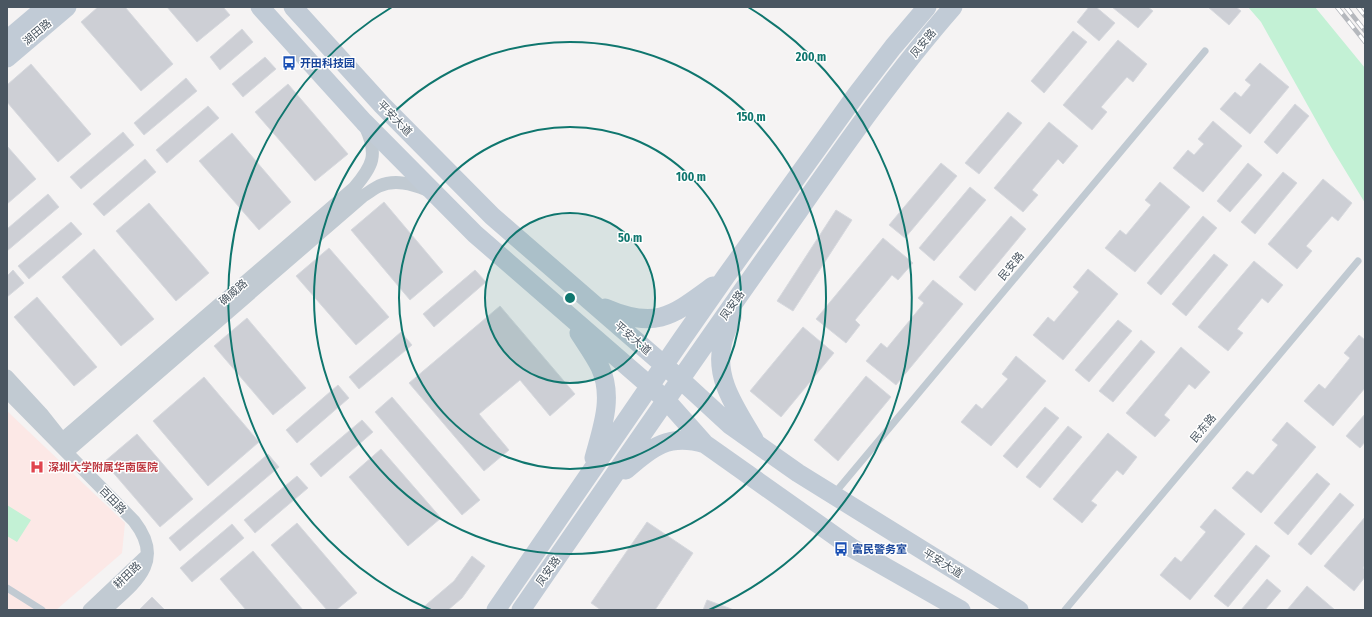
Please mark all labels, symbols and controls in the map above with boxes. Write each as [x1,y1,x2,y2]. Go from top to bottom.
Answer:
street label: 湖田路 [21,17,54,48]
street label: 凤安路 [908,27,939,60]
text: 200 m [795,50,826,64]
bus stop icon: 开田科技园 [281,55,297,71]
place label: 开田科技园 [300,57,355,70]
street label: 平安大道 [375,98,415,139]
text: 150 m [736,110,766,124]
text: 100 m [676,170,706,184]
text: 50 m [618,231,642,245]
street label: 民安路 [996,250,1027,283]
street label: 确威路 [217,277,250,308]
street label: 凤安路 [718,288,747,323]
centre of rings [563,291,577,305]
street label: 平安大道 [612,319,654,358]
street label: 民东路 [1188,412,1219,445]
hospital icon: 深圳大学附属华南医院 [29,459,45,475]
place label: 深圳大学附属华南医院 [48,461,158,474]
street label: 百田路 [97,484,129,517]
bus stop icon: 富民警务室 [833,541,849,557]
place label: 富民警务室 [852,543,907,556]
street label: 平安大道 [921,546,965,581]
street label: 凤安路 [534,554,563,589]
street label: 耕田路 [111,559,144,591]

